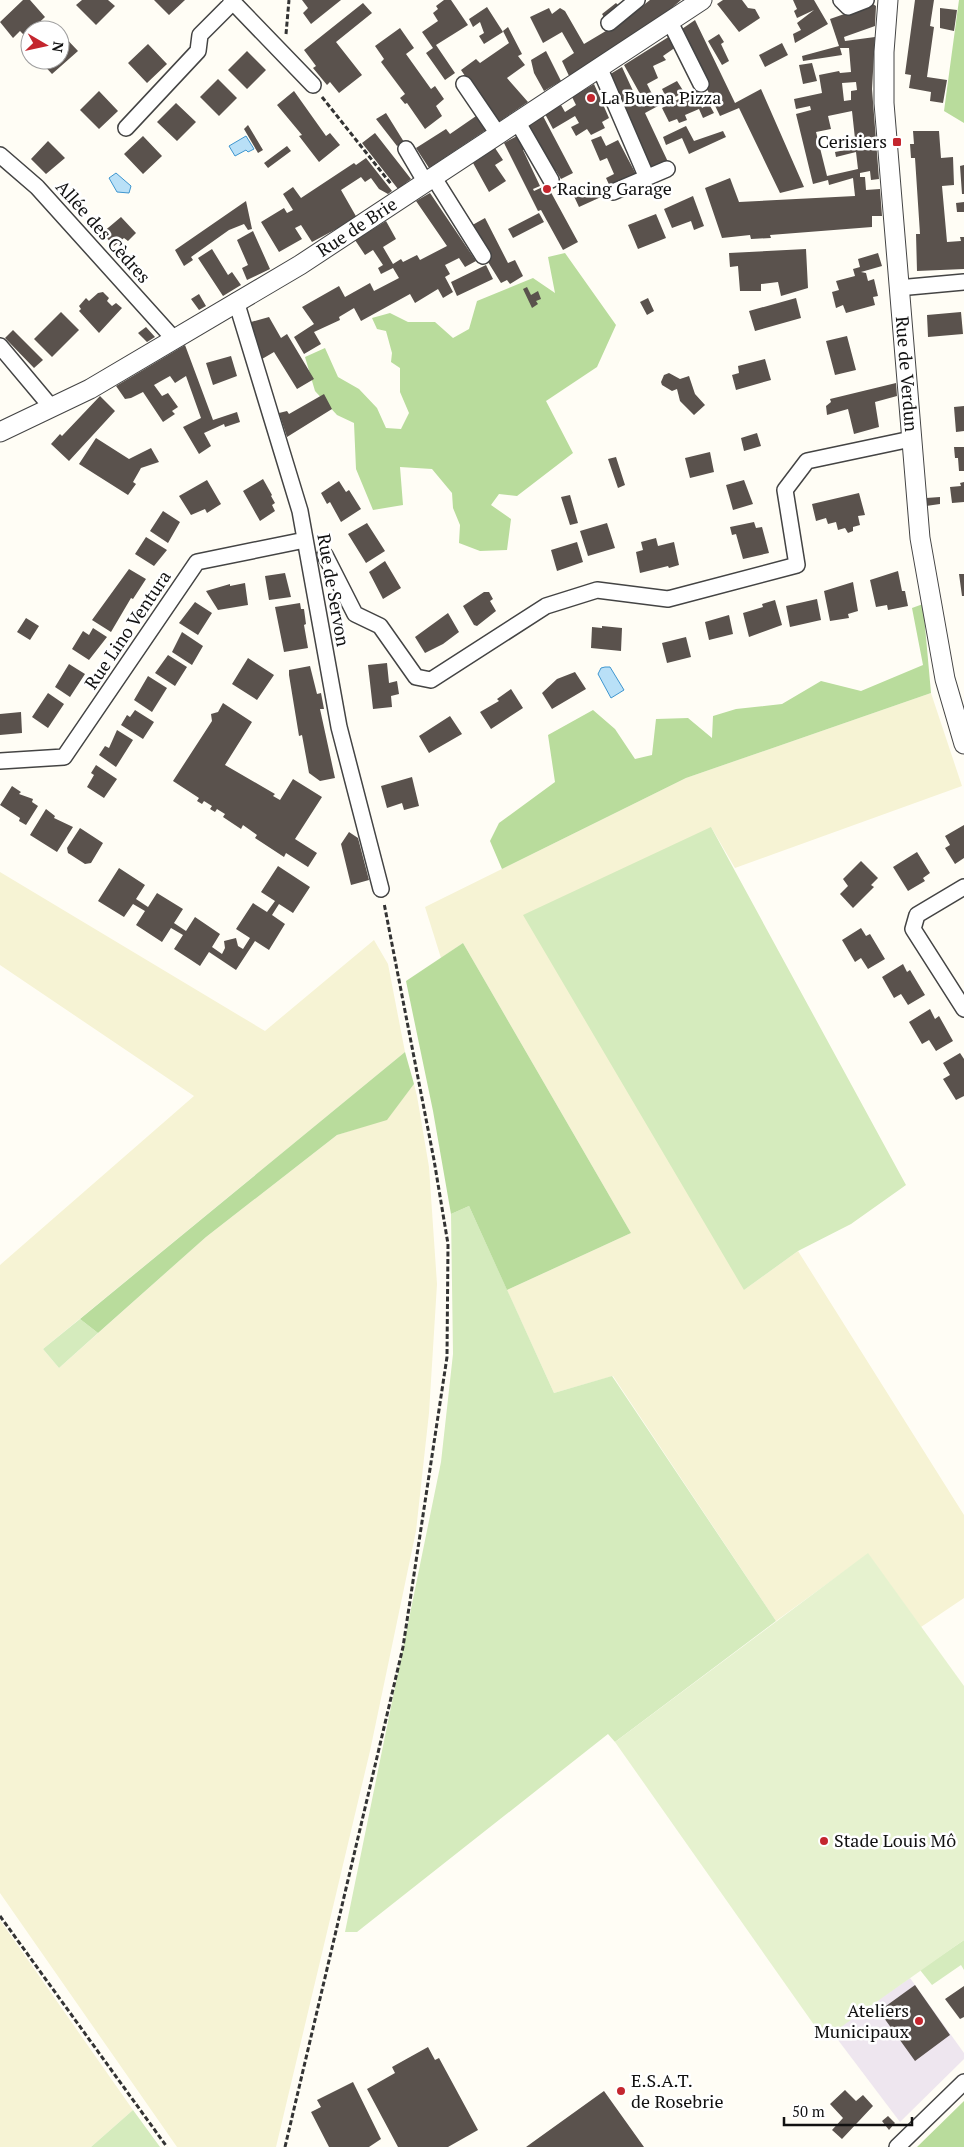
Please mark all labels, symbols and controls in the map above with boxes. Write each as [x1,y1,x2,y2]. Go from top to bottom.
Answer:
north arrow [20,20,70,70]
text: N [48,40,69,54]
place label: La Buena Pizza [601,85,721,109]
marker: La Buena Pizza [585,92,597,104]
place label: Cerisiers [817,129,887,153]
marker: Cerisiers [891,136,903,148]
street label: Allée des Cèdres [51,175,156,288]
place label: Racing Garage [557,176,672,200]
marker: Racing Garage [541,183,553,195]
street label: Rue de Brie [312,191,401,262]
street label: Rue de Verdun [891,315,924,433]
street label: Rue de Servon [312,532,356,648]
street label: Rue Lino Ventura [79,565,176,694]
place label: Stade Louis Mô [834,1828,956,1852]
marker: Stade Louis Mô [818,1835,830,1847]
place label: Ateliers Municipaux [814,1998,910,2043]
marker: Ateliers Municipaux [913,2015,925,2027]
place label: E.S.A.T. de Rosebrie [631,2068,724,2113]
marker: E.S.A.T. de Rosebrie [615,2085,627,2097]
scale bar [784,2094,912,2126]
text: 50 m [792,2101,825,2121]

